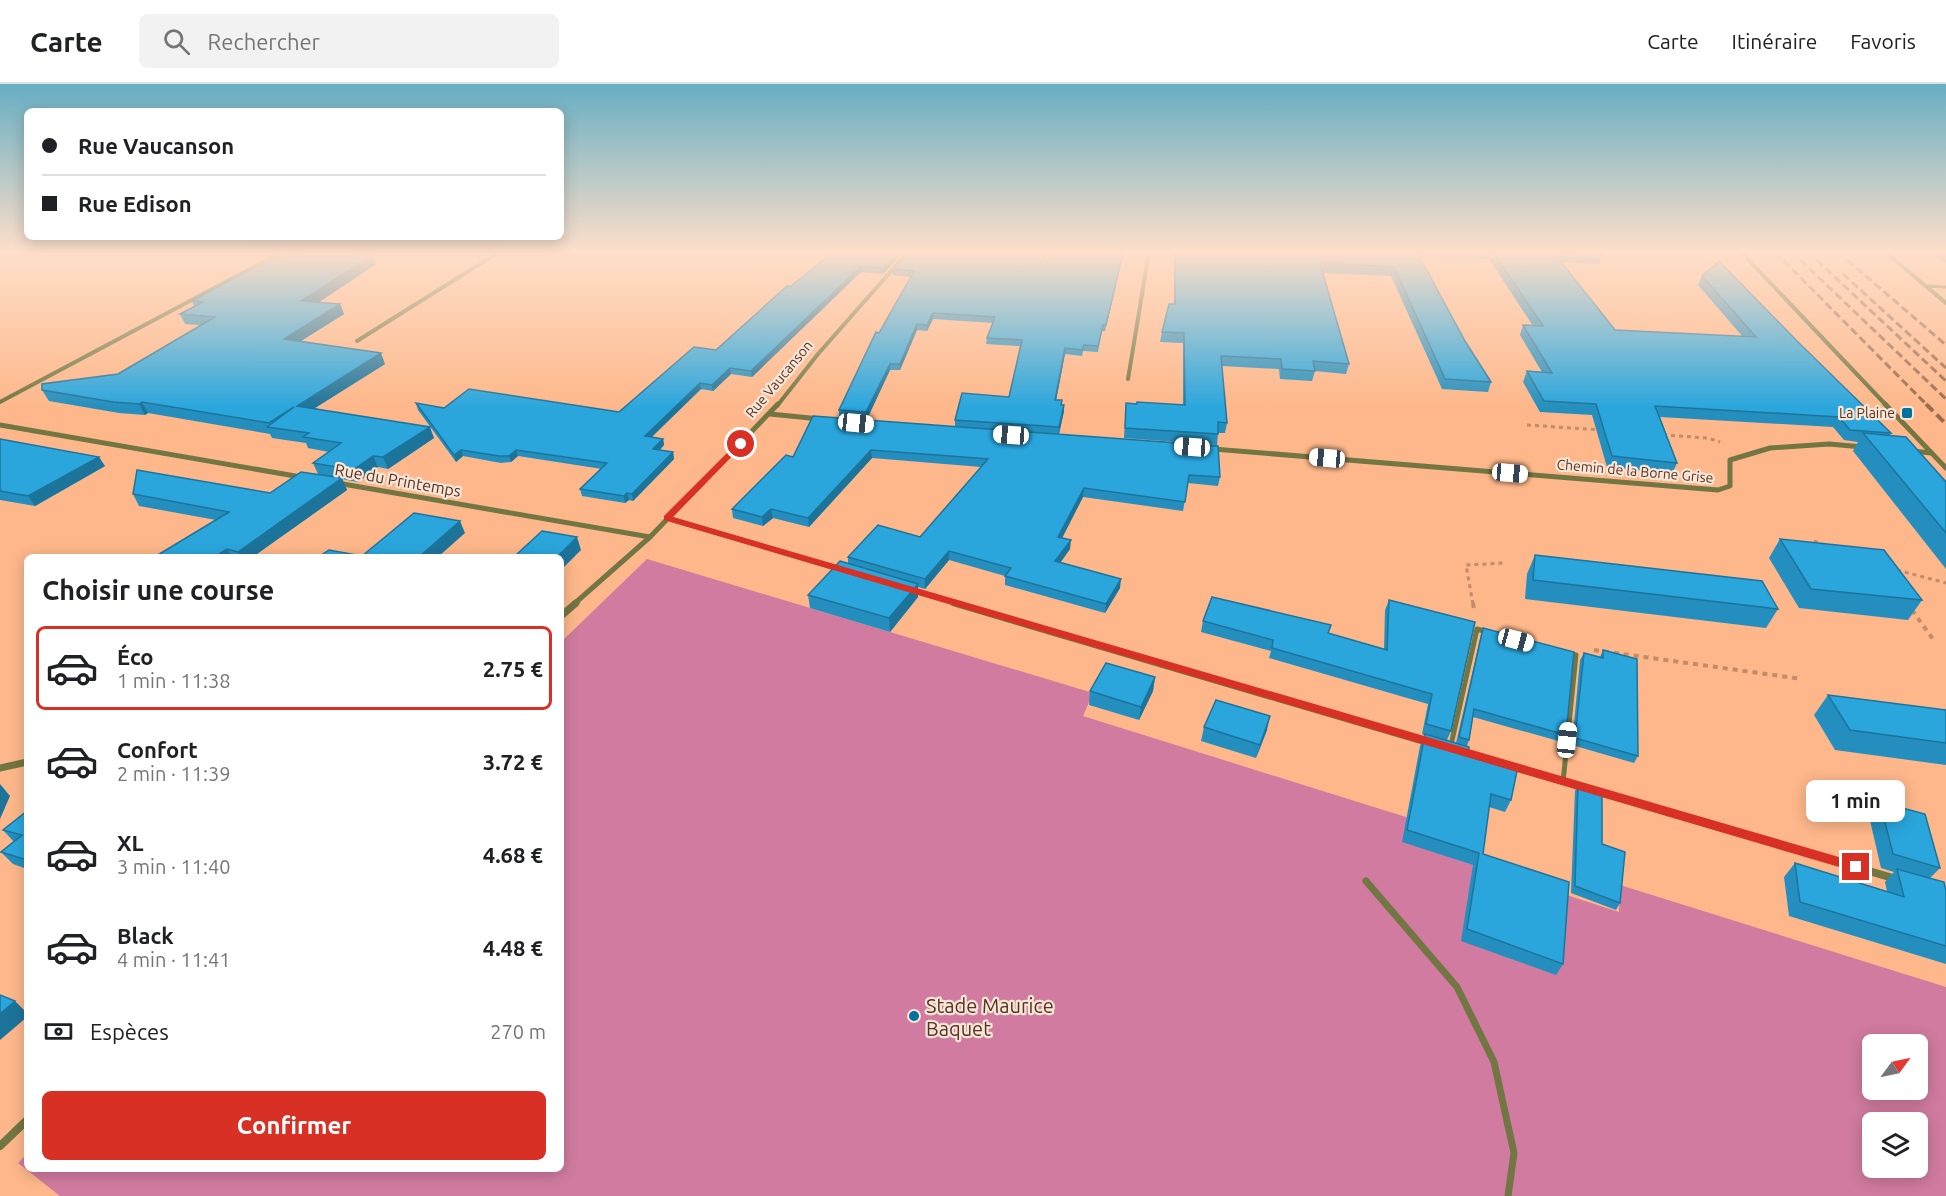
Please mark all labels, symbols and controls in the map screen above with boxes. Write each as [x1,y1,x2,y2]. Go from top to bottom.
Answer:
search box [139,14,559,68]
icon: search [160,25,193,58]
text: Carte [30,26,103,57]
text: Rechercher [208,29,320,54]
text: Carte [1647,29,1699,53]
text: Itinéraire [1732,29,1817,53]
text: Favoris [1850,29,1916,53]
text: Rue Vaucanson [78,133,234,158]
text: Rue Edison [78,191,192,216]
street label: Rue Vaucanson [742,337,816,421]
place label: La Plaine [1839,405,1895,421]
marker: La Plaine [1900,406,1914,420]
car [837,412,875,434]
car [992,425,1030,445]
route start [727,430,754,457]
car [1173,437,1211,457]
car [1308,447,1346,469]
street label: Chemin de la Borne Grise [1556,456,1714,486]
street label: Rue du Printemps [334,460,462,500]
car [1491,462,1529,484]
text: Choisir une course [42,575,274,605]
car [1496,627,1536,653]
icon: car [45,641,99,695]
text: Éco [117,644,154,669]
text: 2.75 € [483,656,543,681]
text: 1 min · 11:38 [117,669,231,692]
car [1556,721,1578,759]
icon: car [45,734,99,788]
text: Confort [117,737,198,762]
text: 3.72 € [483,749,543,774]
text: 2 min · 11:39 [117,762,231,785]
callout: 1 min [1806,780,1906,822]
text: 1 min [1830,789,1881,812]
icon: car [45,827,99,881]
text: XL [117,830,144,855]
text: 4.68 € [483,842,543,867]
route end [1842,853,1869,880]
text: 3 min · 11:40 [117,855,231,878]
icon: car [45,920,99,974]
text: Black [117,923,174,948]
text: 4.48 € [483,935,543,960]
text: 4 min · 11:41 [117,948,231,971]
place label: Stade Maurice Baquet [926,994,1054,1040]
marker: Stade Maurice Baquet [907,1009,921,1023]
icon: cash [42,1015,75,1048]
text: Espèces [90,1019,169,1044]
text: 270 m [490,1020,546,1043]
north arrow [1862,1034,1928,1100]
map controls [1862,1034,1928,1178]
button: Confirmer [42,1091,546,1160]
button: layers [1862,1112,1928,1178]

